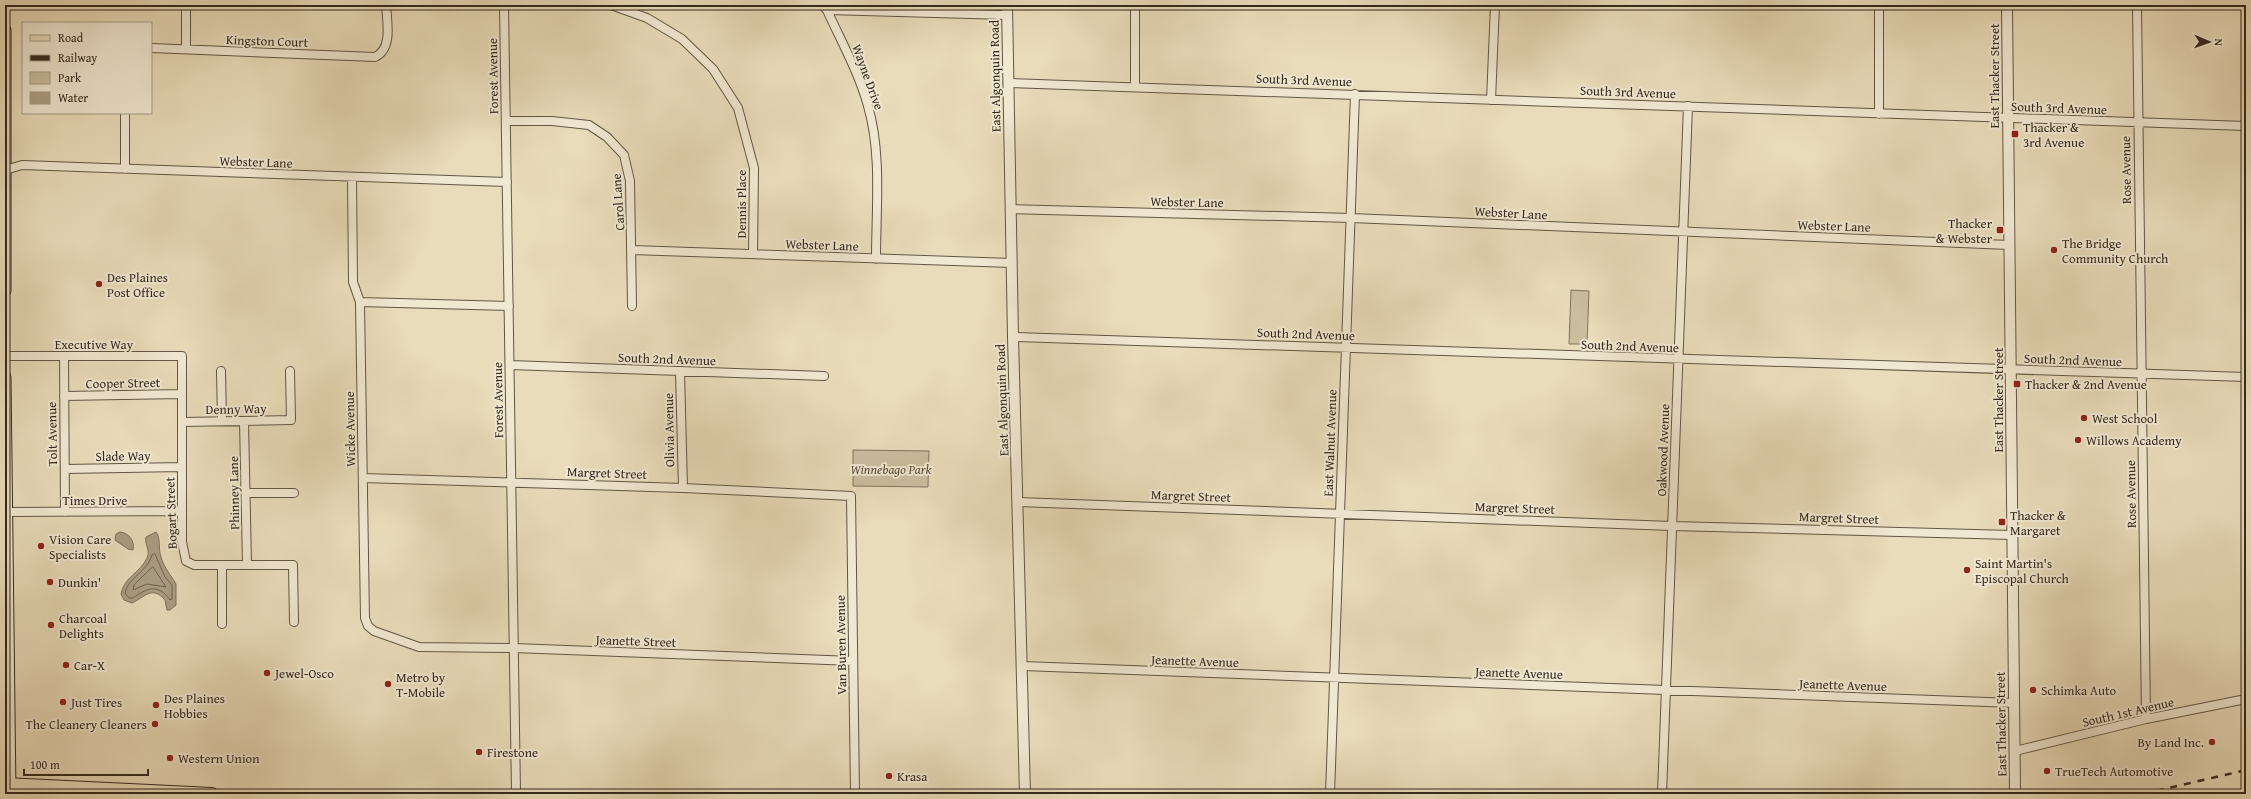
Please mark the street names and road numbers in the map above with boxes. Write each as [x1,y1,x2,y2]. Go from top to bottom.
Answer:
street label: East Algonquin Road [985,20,1005,132]
street label: East Thacker Street [1985,23,2004,129]
street label: Kingston Court [226,30,309,52]
street label: Forest Avenue [483,38,503,114]
street label: Wayne Drive [847,42,889,112]
street label: South 3rd Avenue [1256,69,1352,91]
street label: South 3rd Avenue [1580,81,1676,103]
street label: South 3rd Avenue [2011,97,2107,119]
street label: Rose Avenue [2116,136,2136,204]
street label: Webster Lane [219,151,293,173]
street label: Dennis Place [732,170,751,238]
street label: Carol Lane [607,173,629,231]
street label: Webster Lane [1150,192,1224,212]
street label: Webster Lane [1474,202,1548,224]
street label: Webster Lane [1797,215,1871,237]
street label: Webster Lane [785,234,859,256]
street label: South 2nd Avenue [1257,323,1355,345]
street label: Executive Way [55,335,134,354]
street label: South 2nd Avenue [1581,335,1679,357]
street label: East Algonquin Road [991,344,1013,456]
street label: East Thacker Street [1989,347,2008,453]
street label: South 2nd Avenue [618,348,716,370]
street label: South 2nd Avenue [2024,349,2122,371]
street label: Forest Avenue [488,362,508,438]
street label: Cooper Street [86,373,161,393]
street label: East Walnut Avenue [1319,389,1341,497]
street label: Wicke Avenue [340,391,360,467]
street label: Olivia Avenue [659,393,679,467]
street label: Denny Way [205,399,267,419]
street label: Tolt Avenue [42,402,62,466]
street label: Oakwood Avenue [1652,403,1674,497]
street label: Slade Way [95,446,151,466]
street label: Phinney Lane [224,456,244,530]
street label: Rose Avenue [2121,460,2141,528]
street label: Margret Street [567,462,648,484]
street label: Bogart Street [160,476,182,549]
street label: Margret Street [1151,485,1232,507]
street label: Times Drive [63,491,127,510]
street label: Margret Street [1475,497,1556,519]
street label: Margret Street [1799,507,1880,529]
street label: Van Buren Avenue [831,595,851,695]
street label: Jeanette Street [593,630,677,652]
street label: Jeanette Avenue [1149,650,1239,672]
street label: Jeanette Avenue [1473,662,1563,684]
street label: East Thacker Street [1991,671,2011,777]
street label: Jeanette Avenue [1797,674,1887,696]
street label: South 1st Avenue [2080,692,2176,732]

